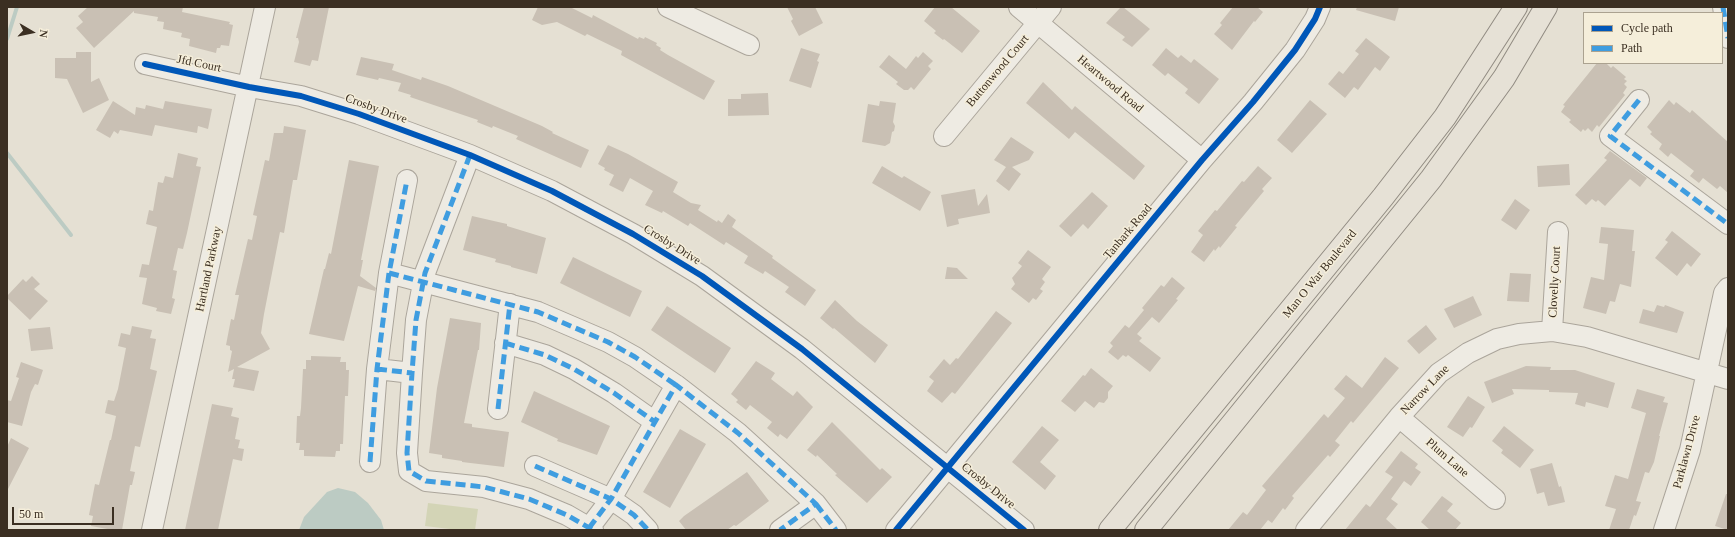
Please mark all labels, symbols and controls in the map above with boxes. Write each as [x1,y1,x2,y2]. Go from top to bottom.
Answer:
north arrow [12,12,52,52]
legend [1583,12,1723,64]
text: Cycle path [1621,21,1673,35]
text: N [37,29,50,39]
street label: Buttonwood Court [964,32,1032,110]
text: Path [1621,41,1642,55]
street label: Jfd Court [175,52,223,76]
street label: Heartwood Road [1074,52,1146,116]
street label: Crosby Drive [343,91,409,127]
street label: Tanbark Road [1101,202,1155,262]
street label: Crosby Drive [641,222,703,268]
street label: Hartland Parkway [193,225,225,313]
street label: Man O War Boulevard [1280,227,1360,321]
street label: Clovelly Court [1546,246,1564,318]
street label: Narrow Lane [1398,362,1452,418]
street label: Parklawn Drive [1670,414,1704,490]
street label: Plum Lane [1423,435,1471,481]
street label: Crosby Drive [958,460,1018,512]
scale bar [14,499,116,525]
text: 50 m [19,507,43,521]

